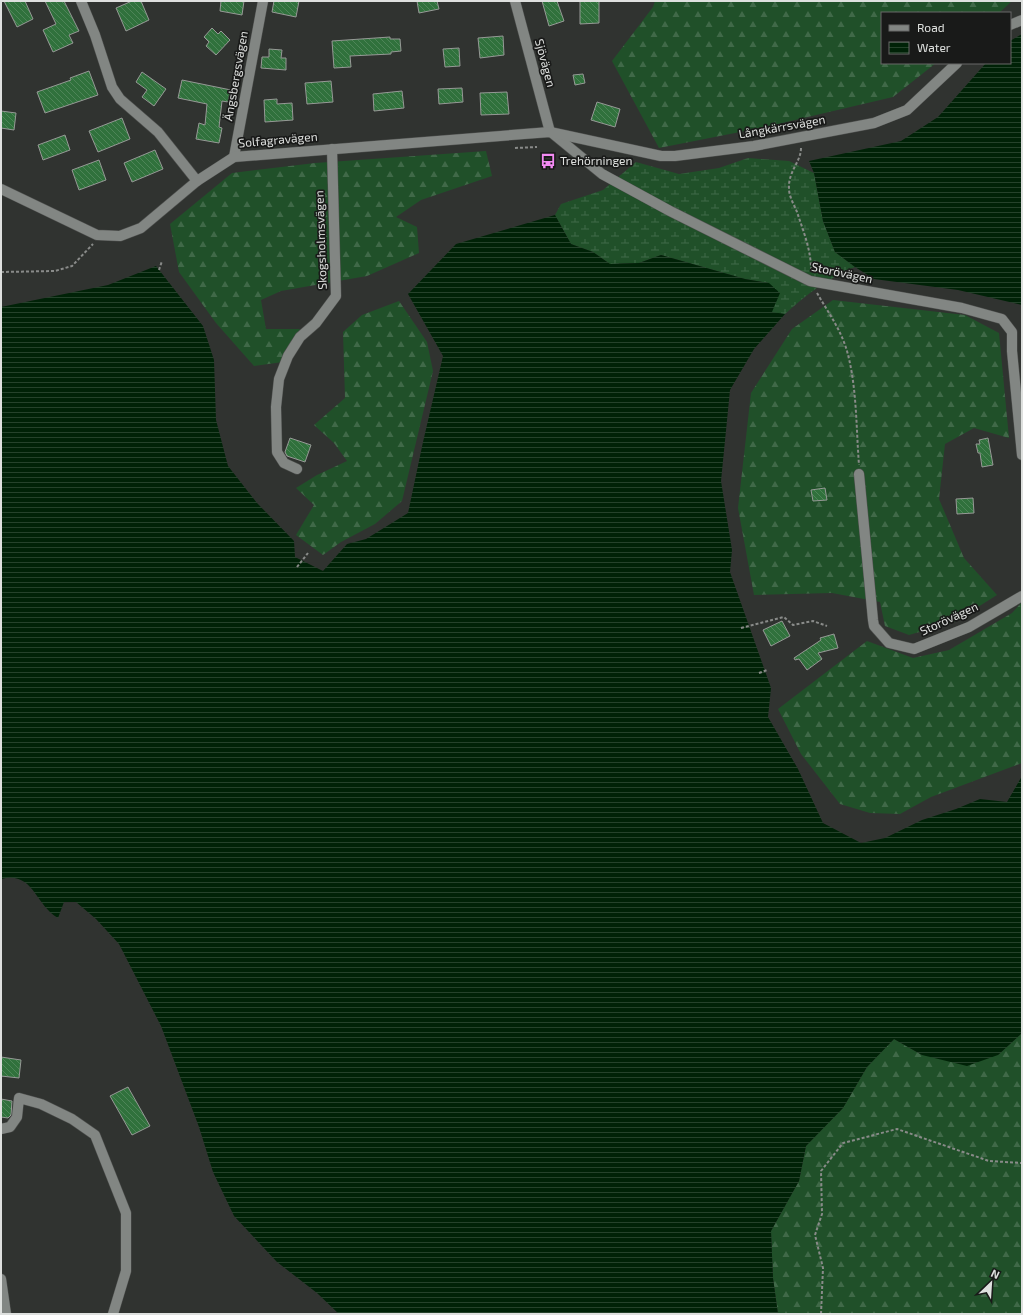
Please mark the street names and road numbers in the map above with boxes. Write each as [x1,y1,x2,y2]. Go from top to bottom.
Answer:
street label: Ängsbergsvägen [220,30,250,122]
street label: Sjövägen [532,37,559,89]
street label: Långkärrsvägen [737,111,826,141]
street label: Solfagravägen [238,129,318,149]
street label: Skogsholmsvägen [311,190,329,290]
street label: Storövägen [810,259,874,285]
street label: Storövägen [917,599,980,638]

